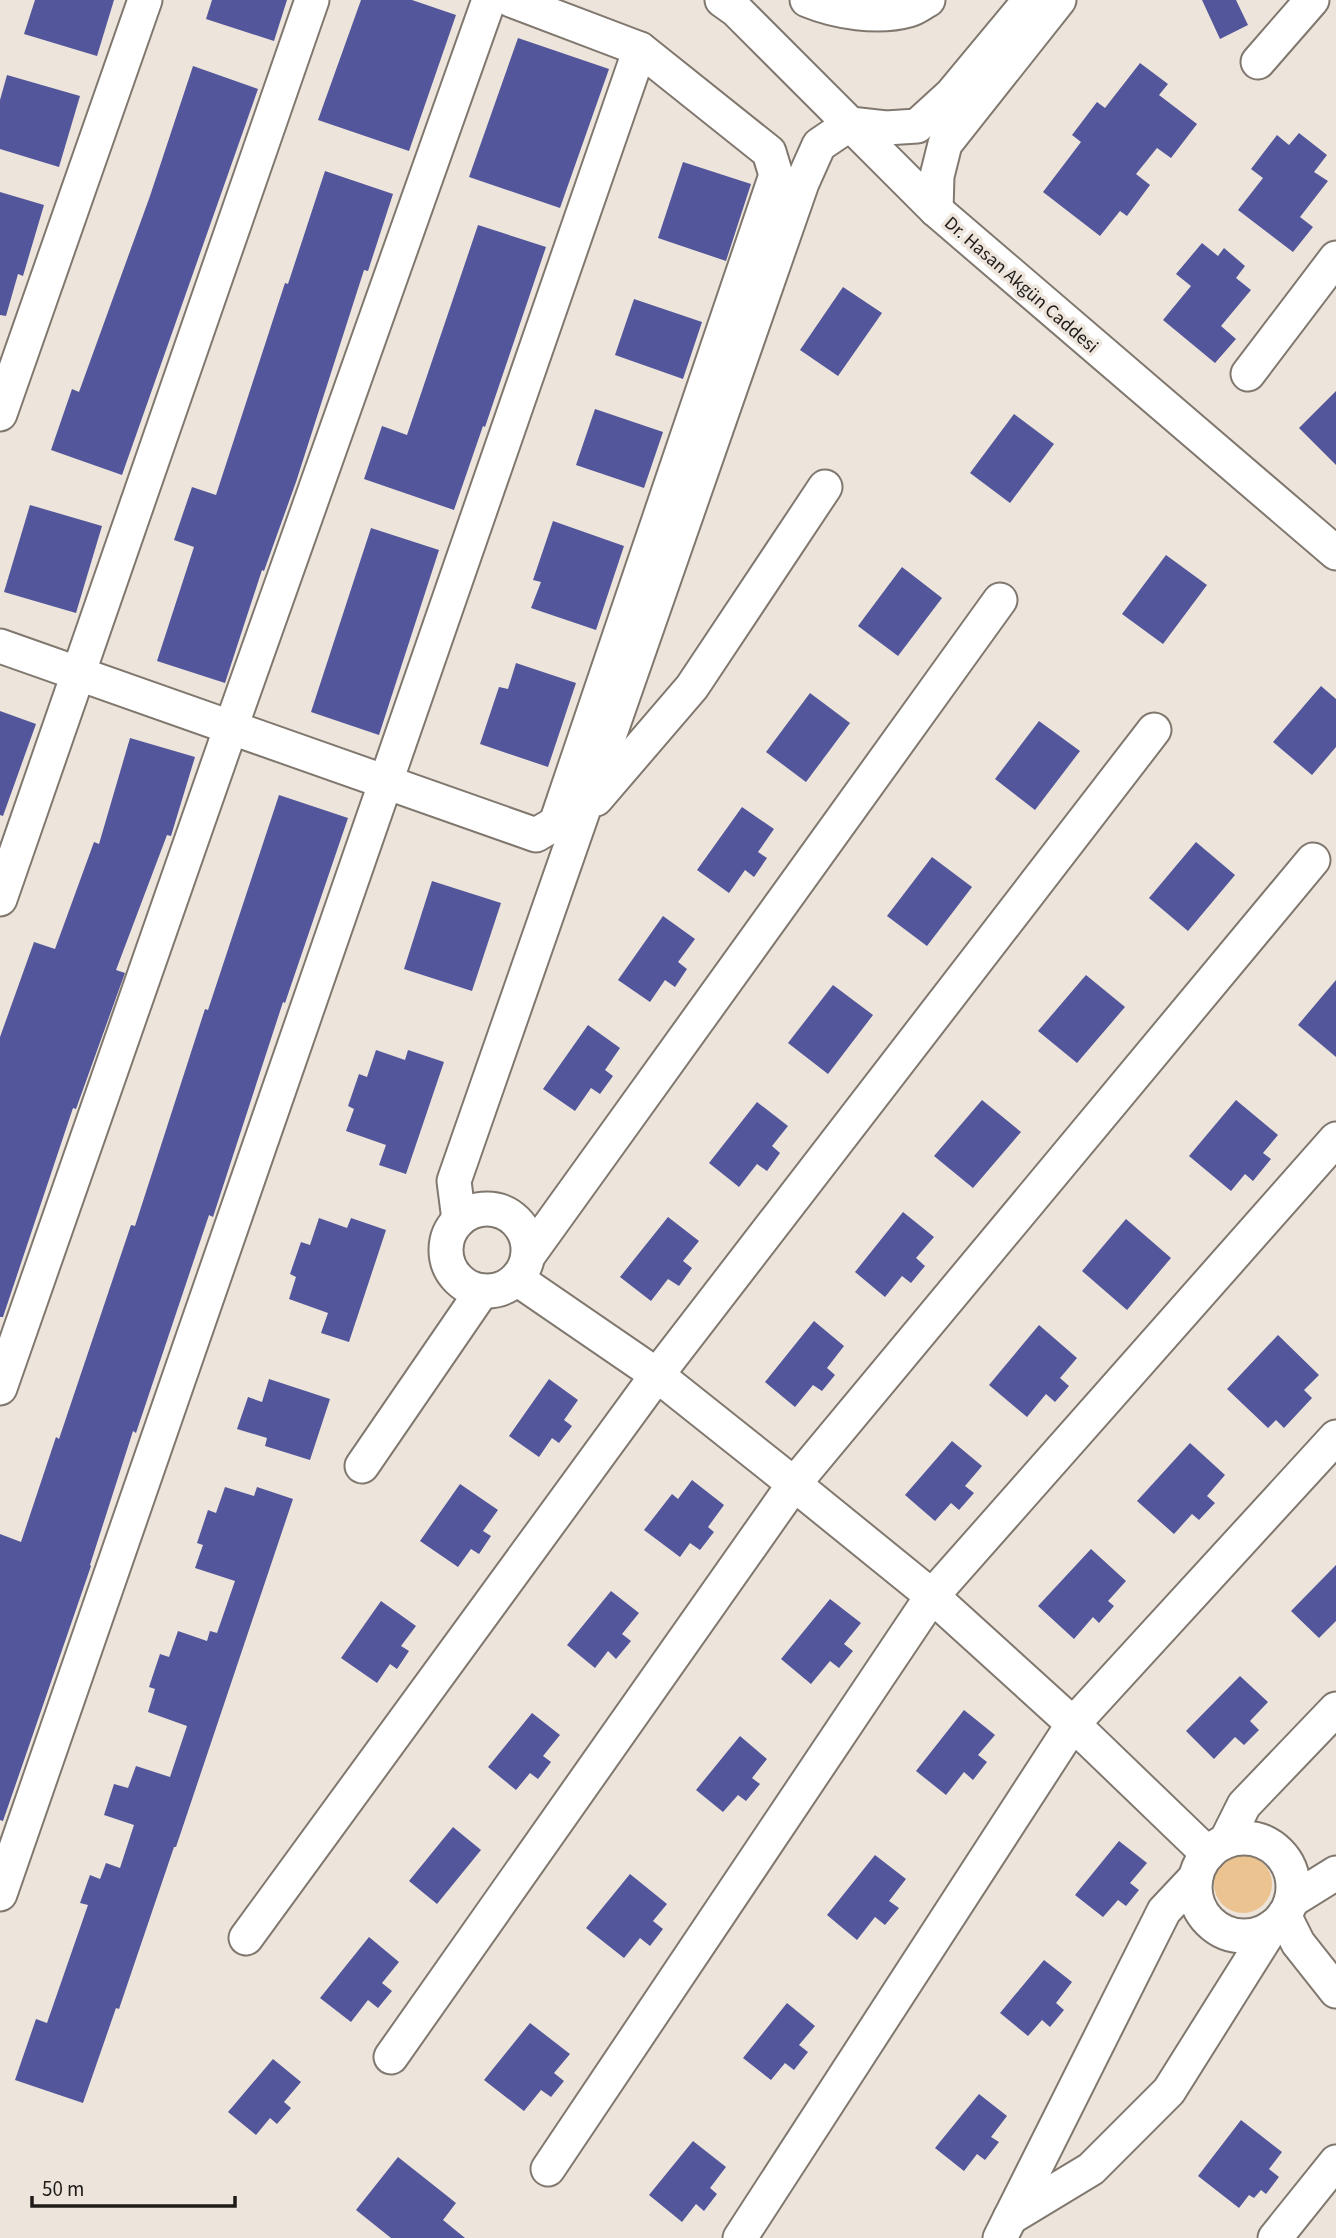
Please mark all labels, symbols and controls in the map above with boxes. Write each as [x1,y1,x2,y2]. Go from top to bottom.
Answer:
street label: Dr. Hasan Akgün Caddesi [938,210,1104,360]
scale bar [32,2164,234,2208]
text: 50 m [42,2174,84,2204]

